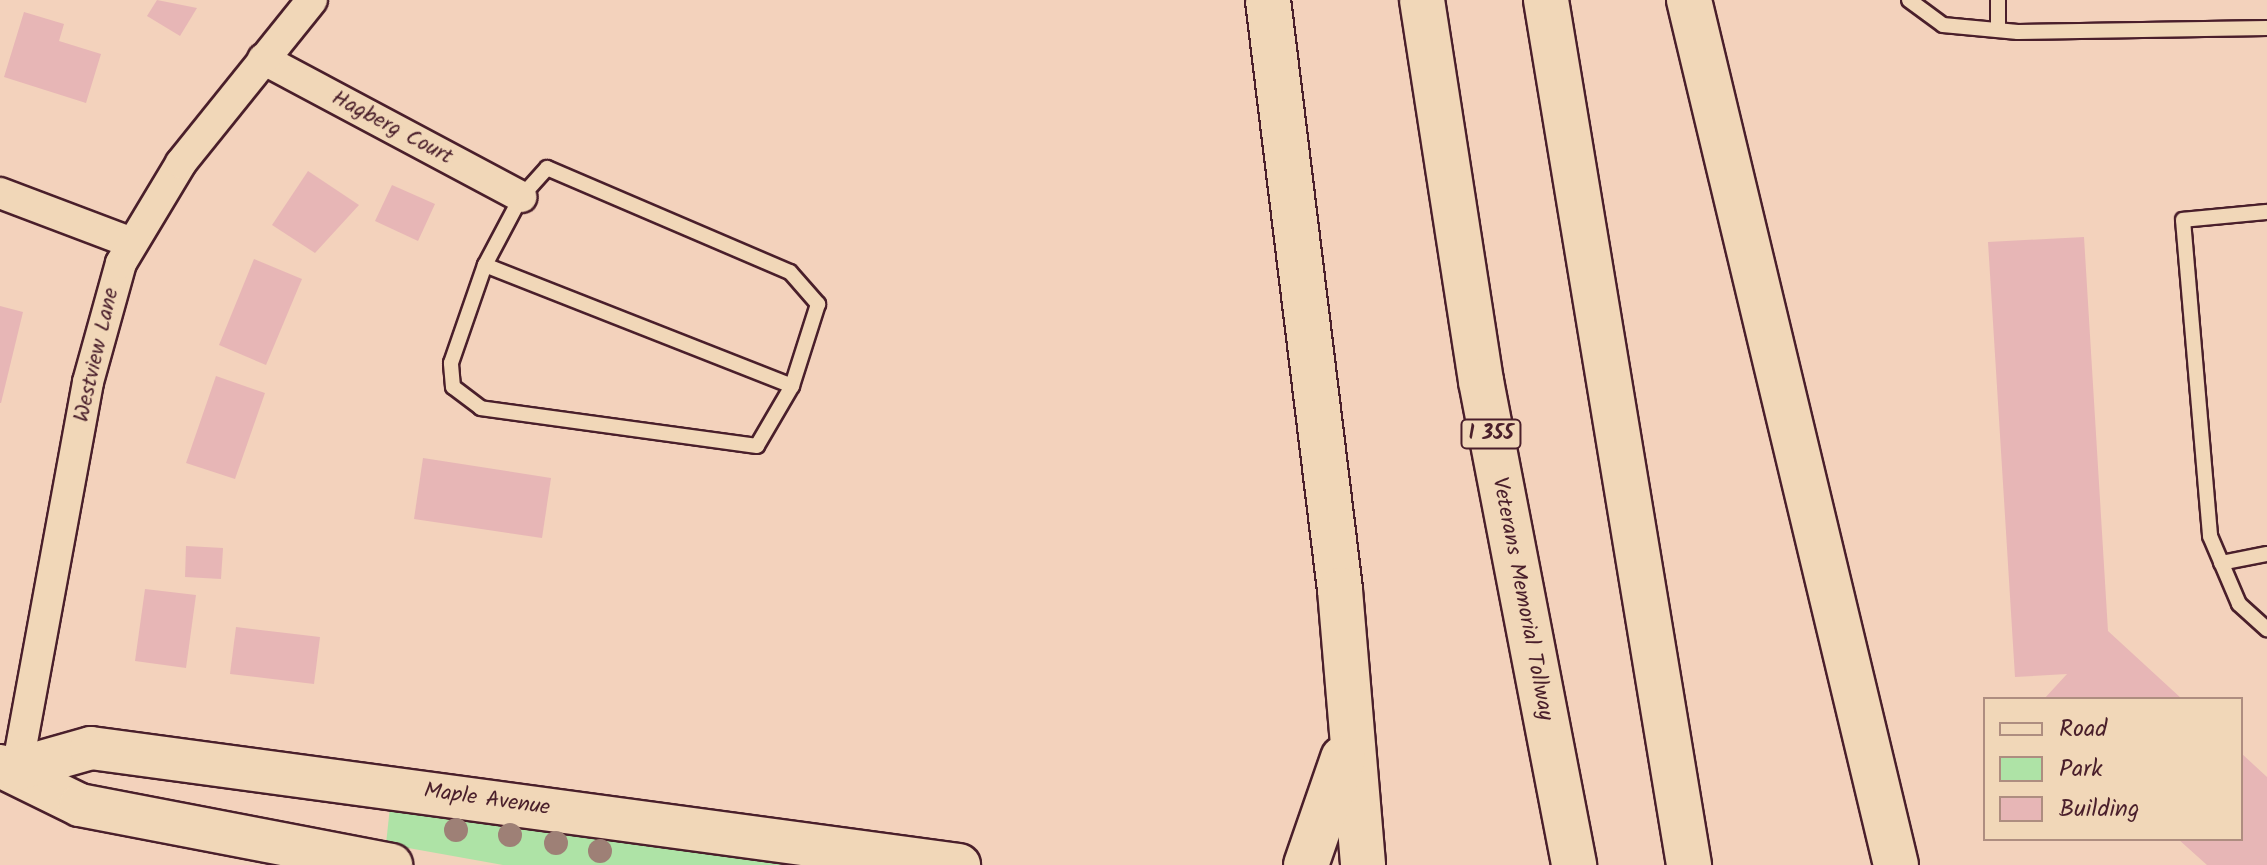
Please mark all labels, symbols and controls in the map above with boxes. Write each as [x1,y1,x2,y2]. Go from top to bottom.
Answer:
street label: Hagberg Court [327,85,457,171]
street label: Westview Lane [69,285,125,425]
road number: I 355 [1459,418,1523,450]
street label: Veterans Memorial Tollway [1485,475,1559,723]
legend [1983,697,2243,841]
text: Road [2059,710,2107,749]
text: Park [2059,750,2103,789]
street label: Maple Avenue [422,778,552,822]
text: Building [2059,790,2139,829]

